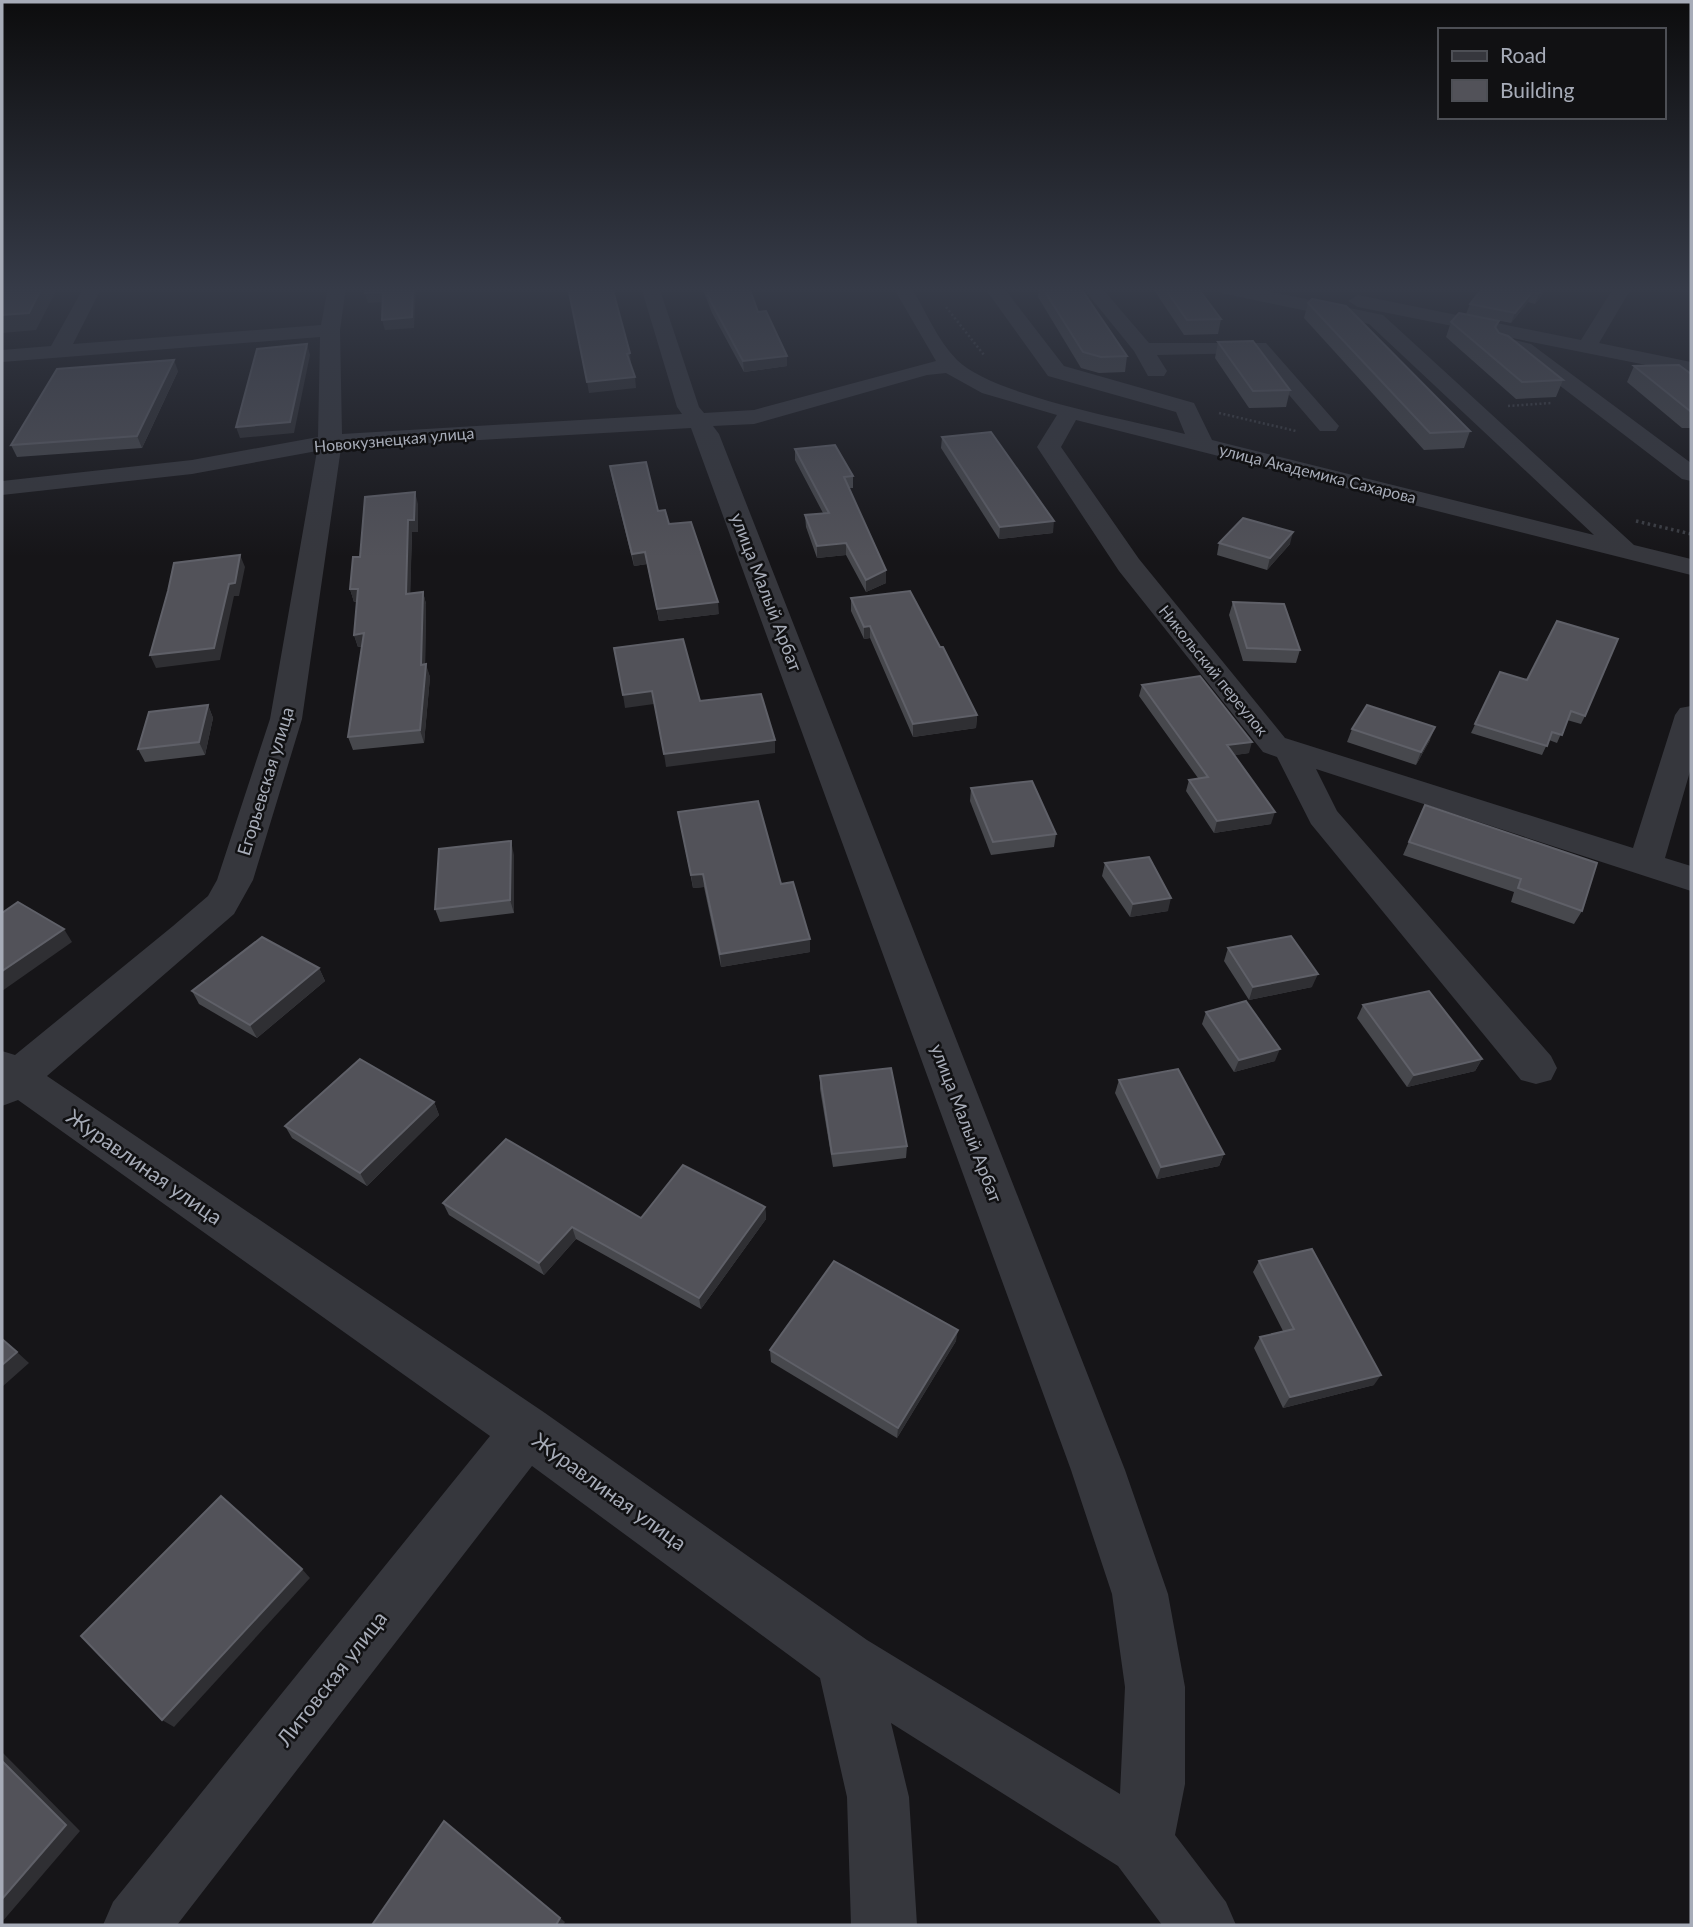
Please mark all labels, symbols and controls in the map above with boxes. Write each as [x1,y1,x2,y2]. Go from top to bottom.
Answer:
legend [1438,28,1665,119]
text: Road [1500,42,1547,67]
text: Building [1500,77,1575,102]
street label: Новокузнецкая улица [313,423,475,455]
street label: улица Академика Сахарова [1218,439,1418,507]
street label: улица Малый Арбат [727,510,807,674]
street label: Никольский переулок [1156,601,1273,740]
street label: Егорьевская улица [232,704,298,858]
street label: улица Малый Арбат [927,1041,1007,1205]
street label: Журавлиная улица [63,1103,227,1229]
street label: Журавлиная улица [528,1427,692,1555]
street label: Литовская улица [270,1606,391,1751]

